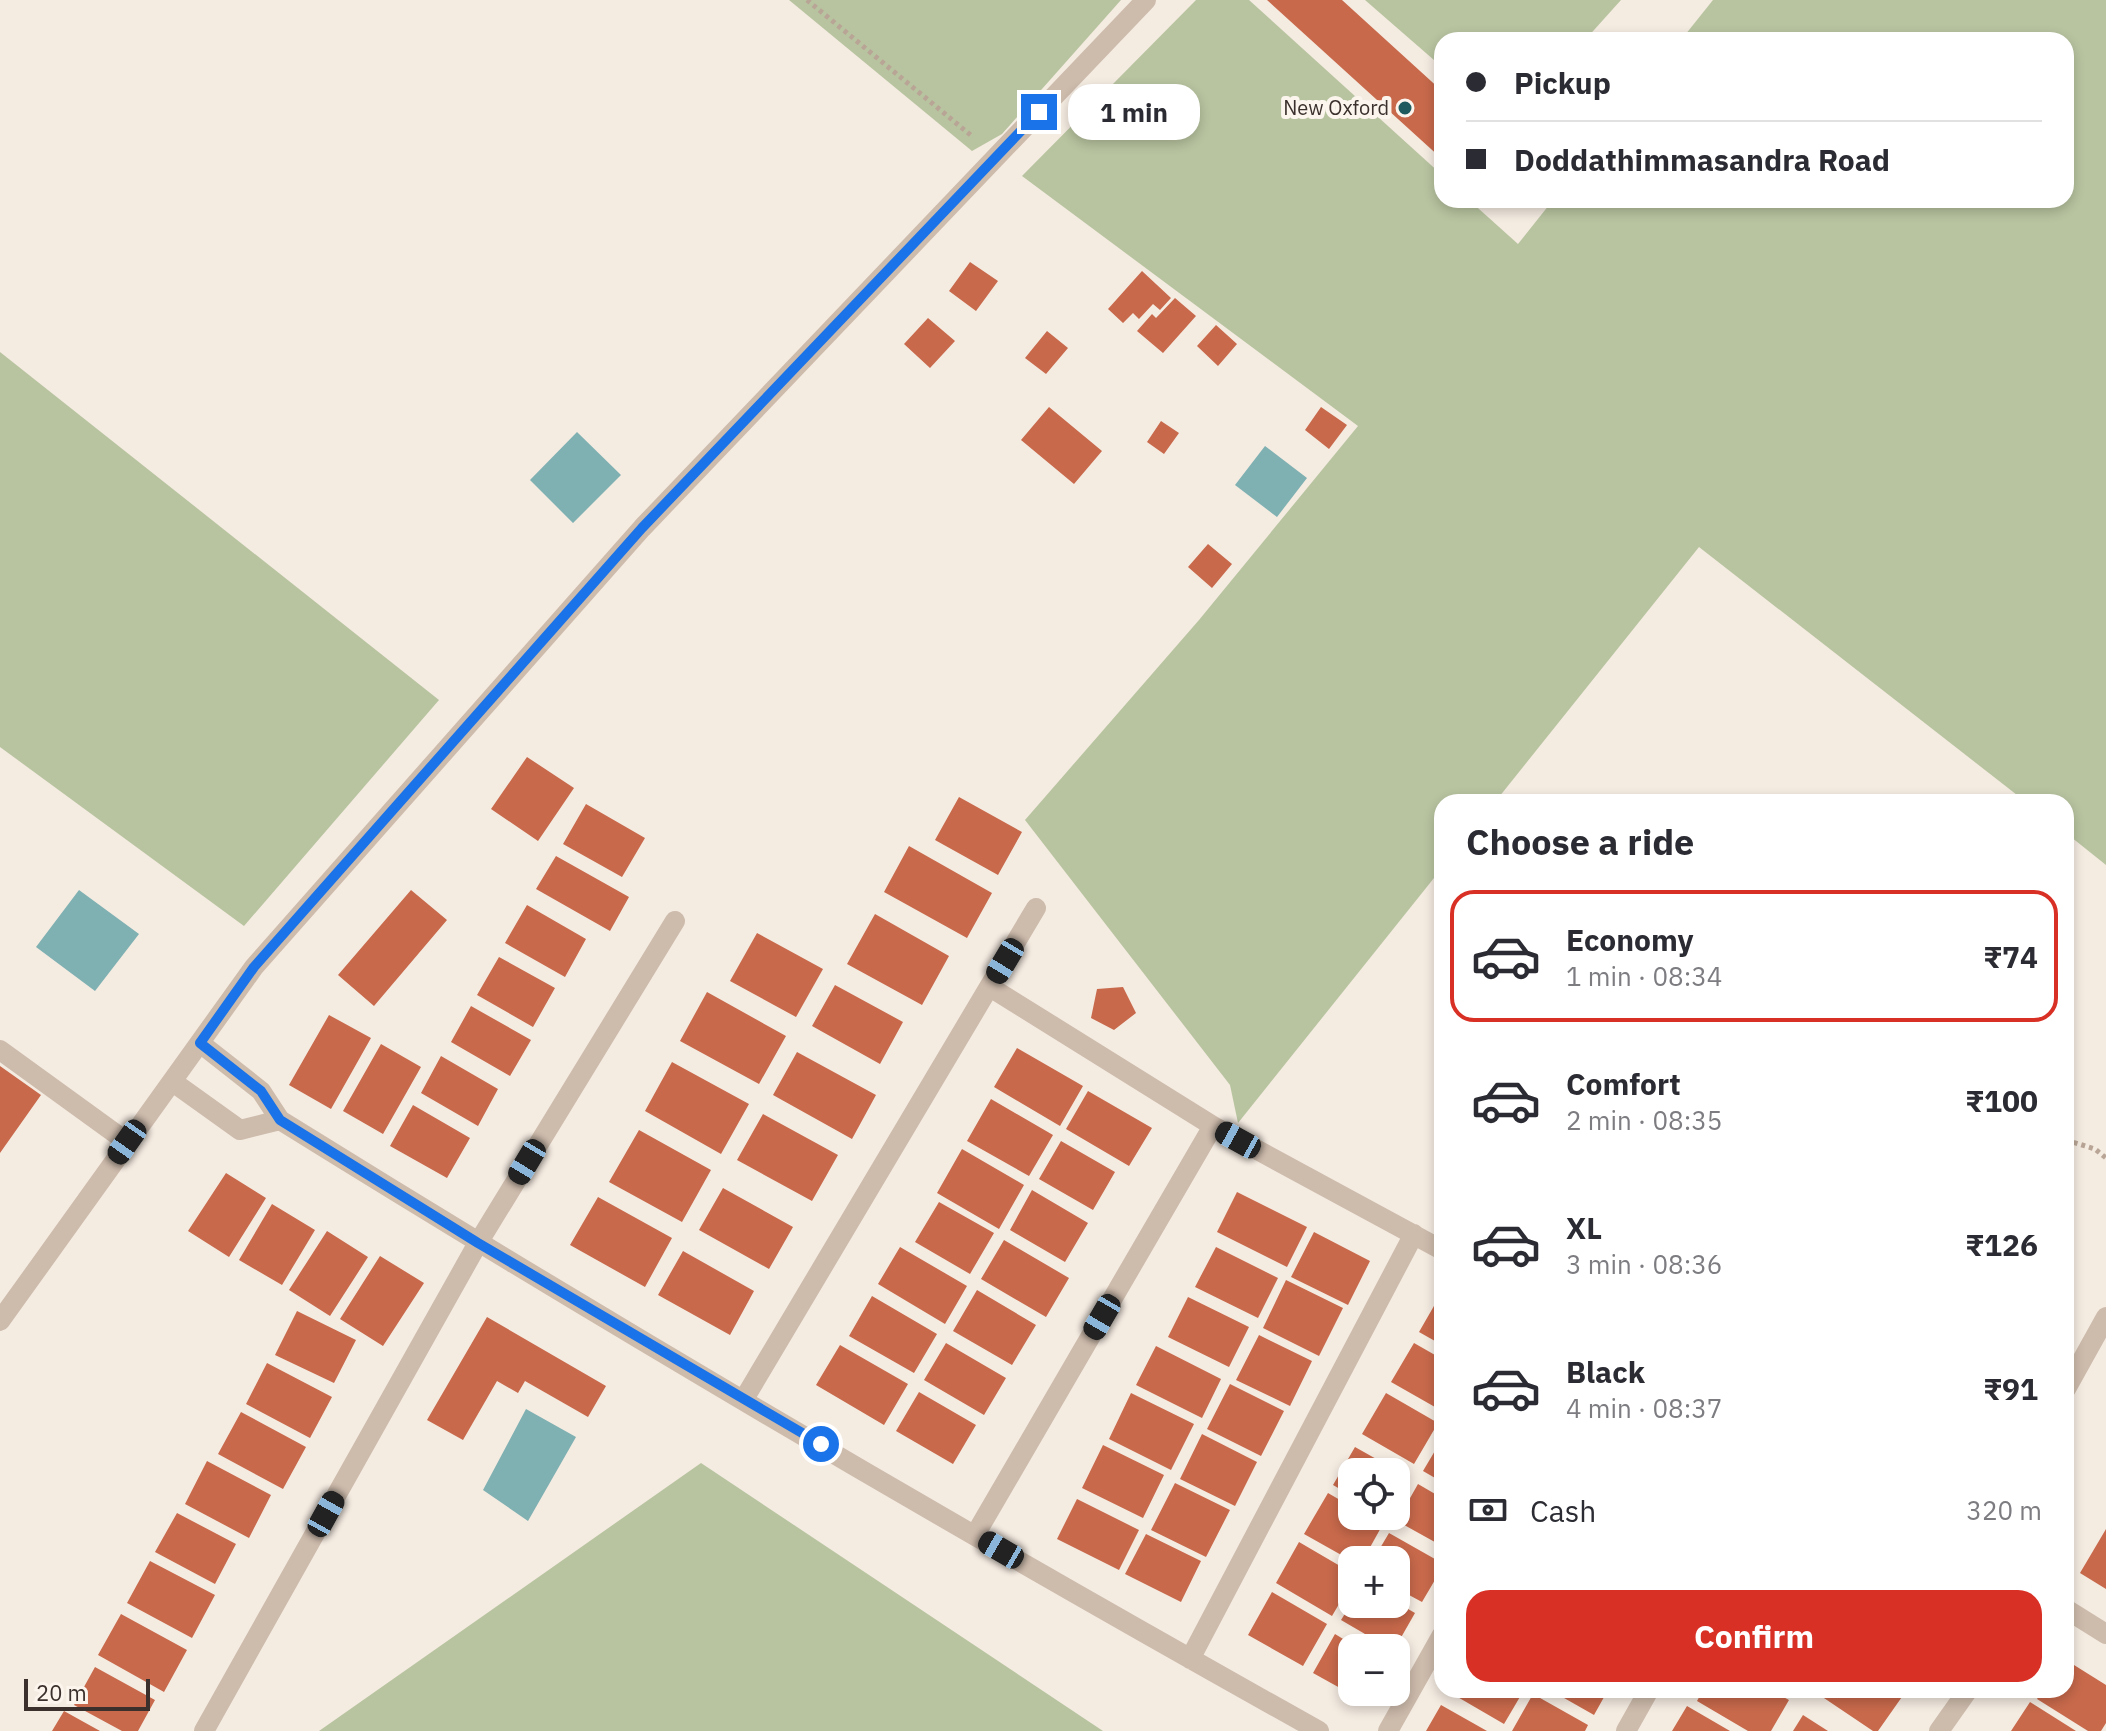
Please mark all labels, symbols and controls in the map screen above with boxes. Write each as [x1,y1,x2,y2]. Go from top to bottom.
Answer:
text: Pickup [1514,63,1611,102]
callout: 1 min [1067,84,1199,140]
route end [1021,94,1057,130]
place label: New Oxford [1283,94,1389,121]
text: 1 min [1100,95,1168,129]
marker: New Oxford [1396,99,1414,117]
text: Doddathimmasandra Road [1514,140,1890,179]
text: Choose a ride [1466,818,1694,865]
icon: car [1470,920,1542,992]
text: Economy [1566,920,1694,959]
car [982,934,1028,988]
text: ₹74 [1983,937,2038,976]
text: 1 min · 08:34 [1566,959,1722,993]
icon: car [1470,1064,1542,1136]
text: Comfort [1566,1064,1681,1103]
text: ₹100 [1965,1081,2038,1120]
text: 2 min · 08:35 [1566,1103,1722,1137]
car [103,1115,151,1169]
car [1211,1118,1265,1162]
car [504,1135,550,1189]
icon: car [1470,1208,1542,1280]
text: XL [1566,1208,1602,1247]
text: ₹126 [1965,1225,2038,1264]
text: 3 min · 08:36 [1566,1247,1722,1281]
car [1080,1290,1124,1344]
icon: car [1470,1352,1542,1424]
text: Black [1566,1352,1645,1391]
text: ₹91 [1983,1369,2038,1408]
text: 4 min · 08:37 [1566,1391,1722,1425]
route start [803,1426,839,1462]
map controls [1338,1458,1410,1706]
button: locate [1338,1458,1410,1530]
car [304,1487,348,1541]
icon: cash [1466,1488,1510,1532]
text: Cash [1530,1491,1596,1530]
text: 320 m [1966,1493,2042,1527]
car [974,1528,1028,1572]
button: + [1338,1546,1410,1618]
button: Confirm [1466,1590,2042,1682]
button: − [1338,1634,1410,1706]
scale bar [24,1675,150,1711]
text: 20 m [36,1678,87,1707]

